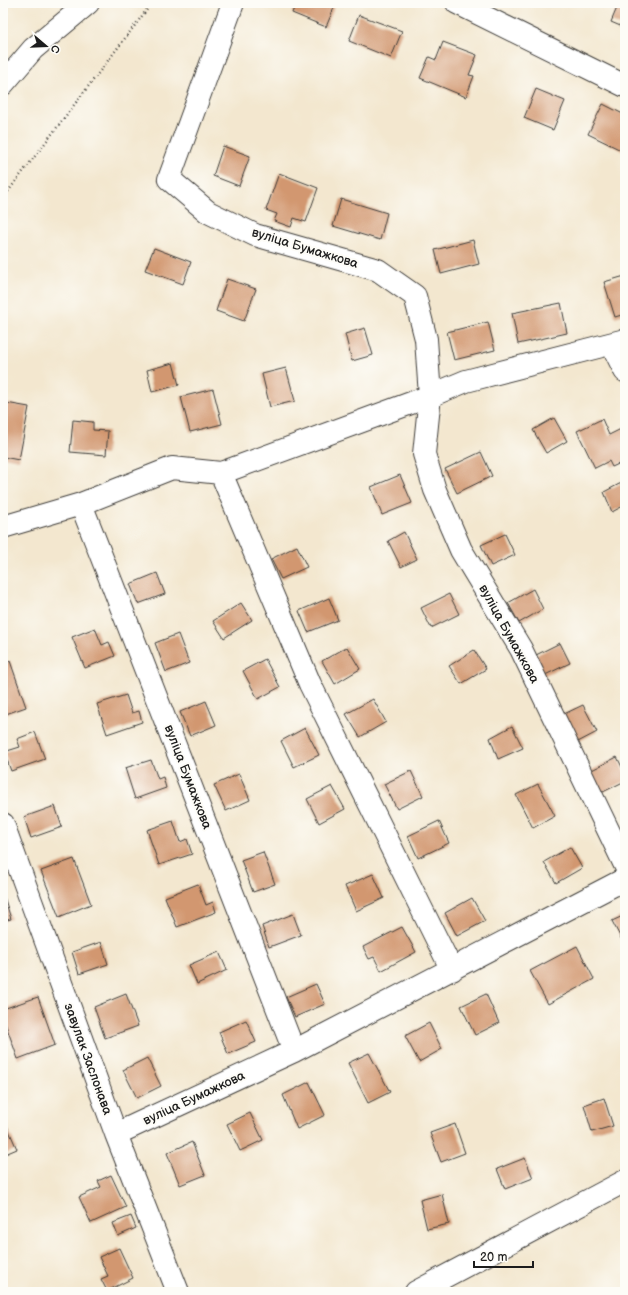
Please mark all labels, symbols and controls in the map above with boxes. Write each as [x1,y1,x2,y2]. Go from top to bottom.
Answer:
north arrow [26,26,66,66]
text: С [47,43,62,55]
street label: вуліца Бумажкова [250,224,360,272]
street label: вуліца Бумажкова [475,582,543,686]
street label: вуліца Бумажкова [161,723,215,832]
street label: завулак Заслонава [60,1001,116,1117]
street label: вуліца Бумажкова [141,1067,248,1129]
scale bar [474,1243,533,1269]
text: 20 m [480,1250,507,1265]

